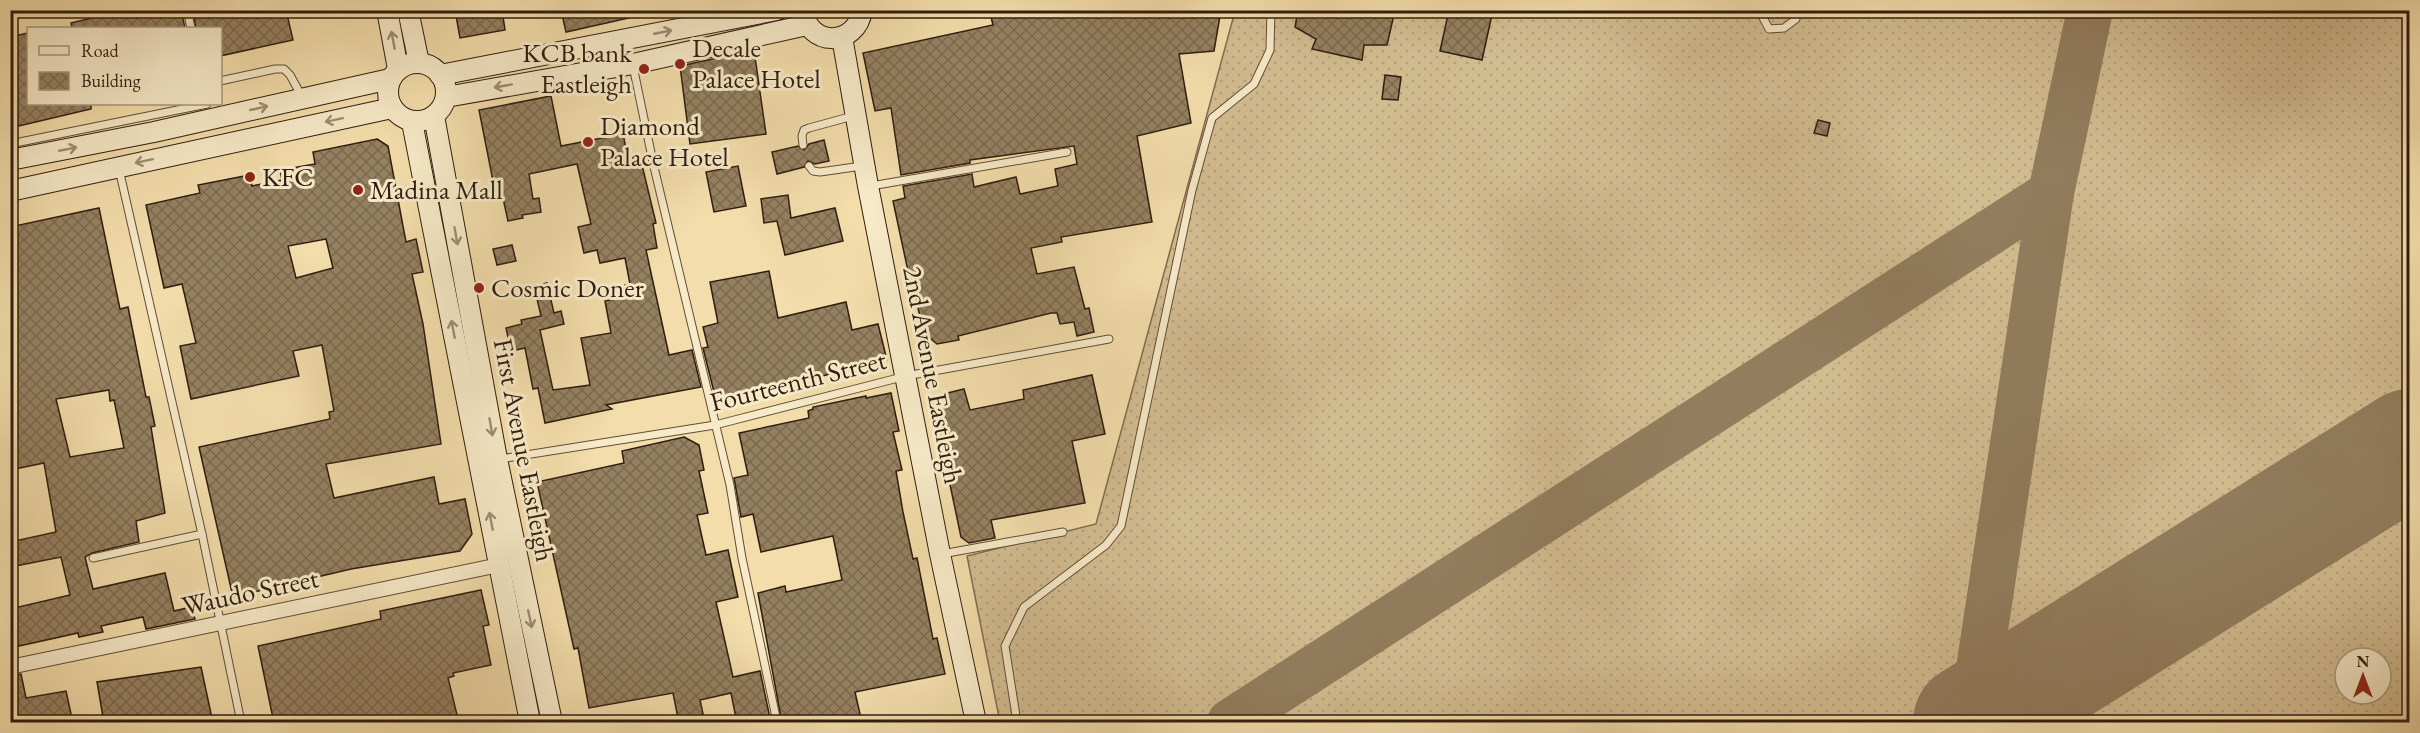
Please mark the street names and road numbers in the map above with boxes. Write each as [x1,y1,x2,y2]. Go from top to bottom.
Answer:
street label: 2nd Avenue Eastleigh [895,263,972,487]
street label: First Avenue Eastleigh [486,335,563,565]
street label: Fourteenth Street [706,342,890,419]
street label: Waudo Street [178,560,322,623]

